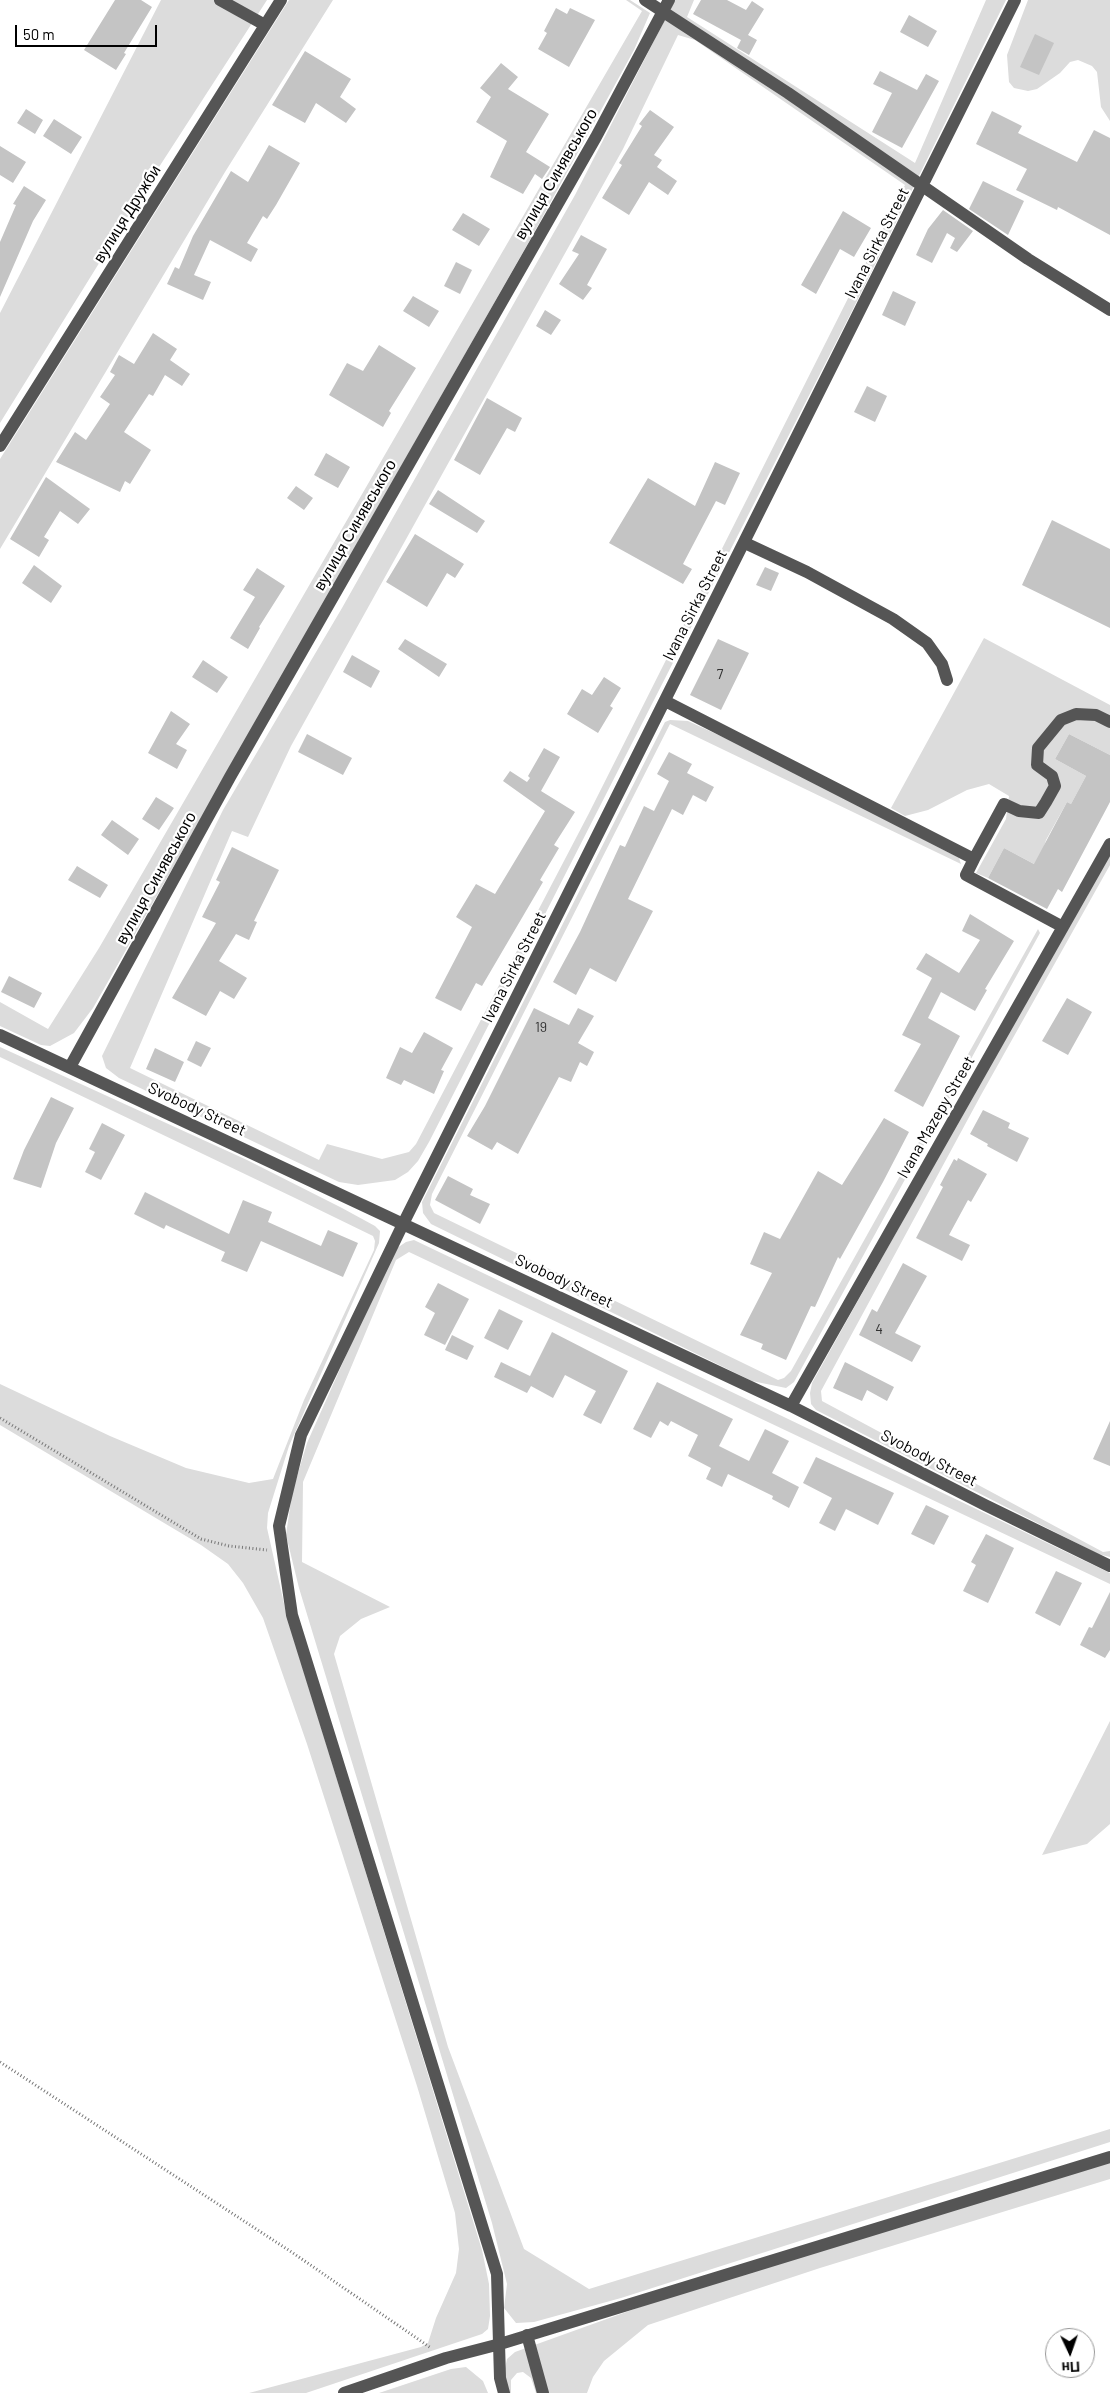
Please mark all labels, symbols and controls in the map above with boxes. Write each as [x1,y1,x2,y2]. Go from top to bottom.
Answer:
scale bar [18,15,160,47]
text: 50 m [23,25,55,43]
street label: вулиця Синявського [511,105,601,243]
street label: вулиця Дружби [89,161,165,267]
street label: Ivana Sirka Street [841,184,913,302]
street label: вулиця Синявського [310,456,400,594]
street label: Ivana Sirka Street [659,546,731,664]
house number: 7 [717,666,723,682]
street label: вулиця Синявського [112,809,200,947]
street label: Ivana Sirka Street [478,908,550,1026]
house number: 19 [535,1019,547,1035]
street label: Ivana Mazepy Street [893,1052,979,1182]
street label: Svobody Street [145,1078,249,1140]
street label: Svobody Street [512,1250,616,1312]
house number: 4 [875,1321,883,1337]
street label: Svobody Street [878,1425,980,1491]
north arrow [1045,2328,1095,2378]
text: Пн [1061,2359,1080,2376]

